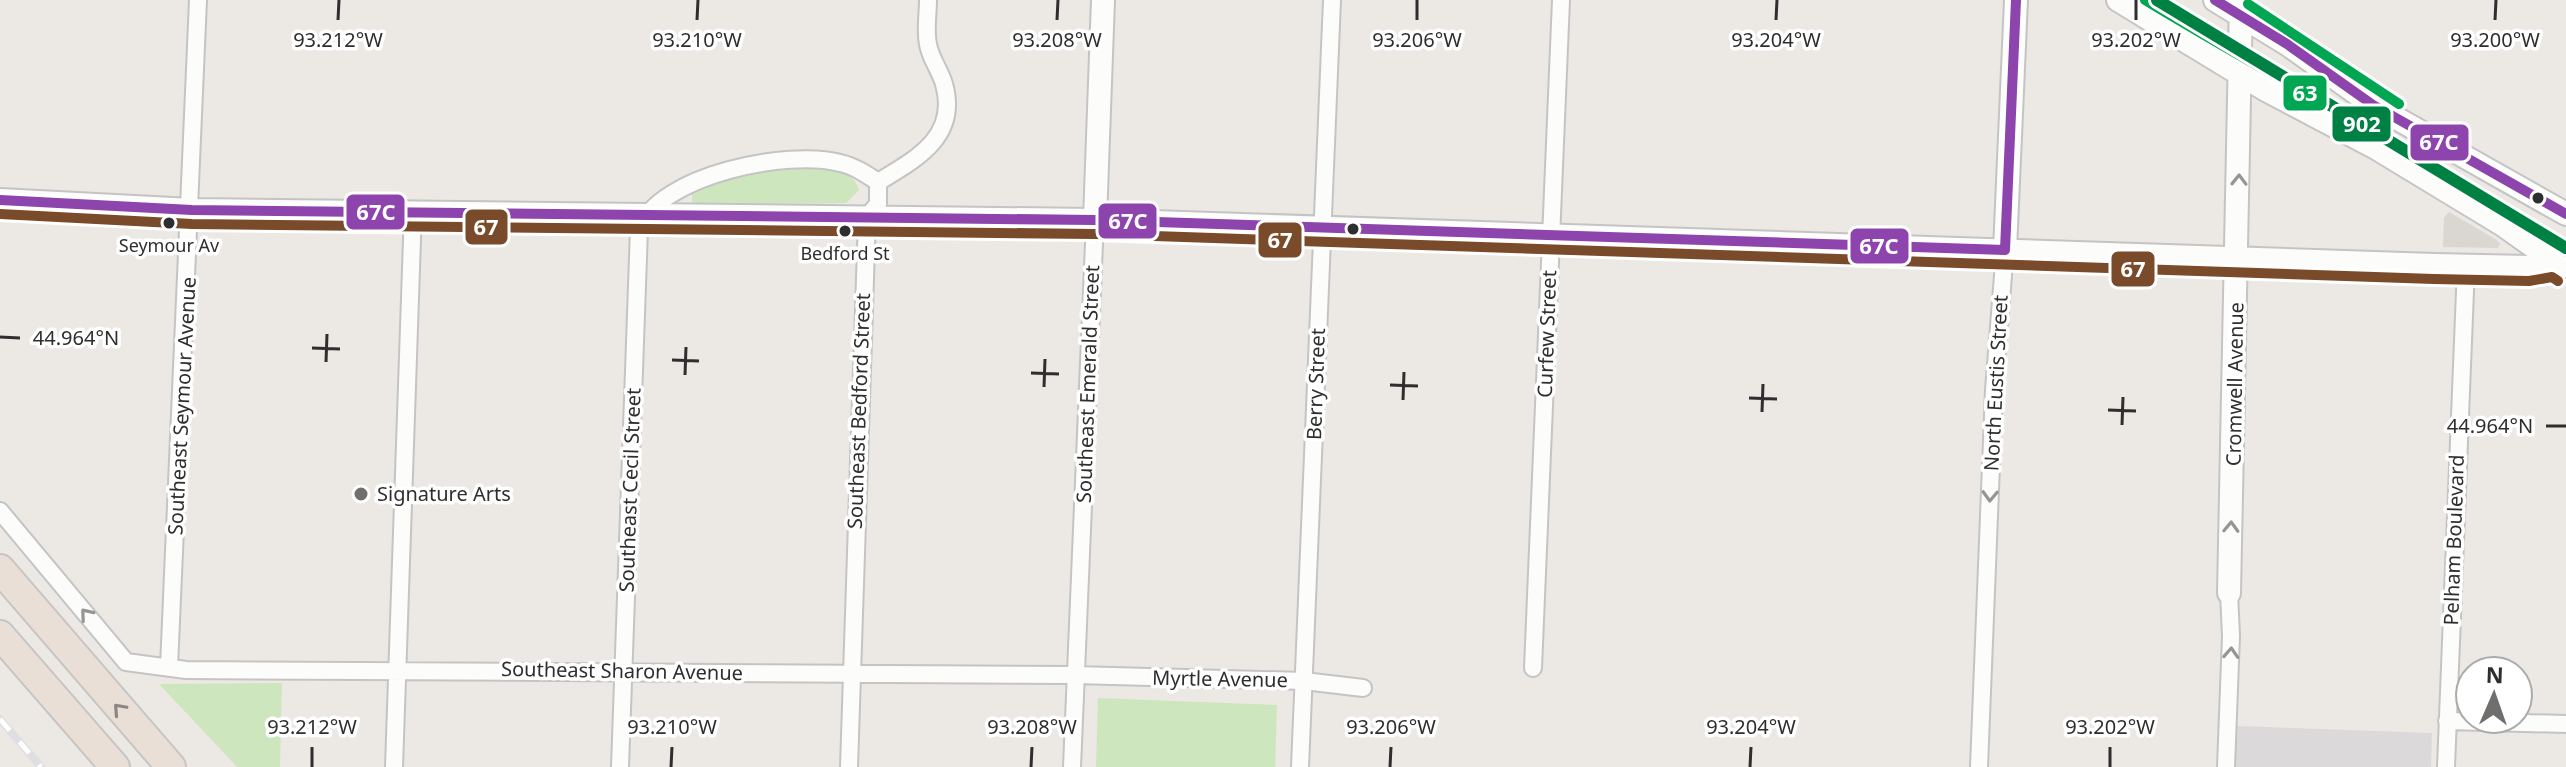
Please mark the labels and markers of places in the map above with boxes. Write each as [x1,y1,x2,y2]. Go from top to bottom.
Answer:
unlabelled marker [2530,190,2546,206]
marker: Seymour Av [161,215,177,231]
unlabelled marker [1345,221,1361,237]
marker: Bedford St [837,223,853,239]
place label: Seymour Av [119,233,220,257]
place label: Bedford St [800,241,890,265]
place label: Signature Arts [377,480,511,507]
marker: Signature Arts [352,485,370,503]

